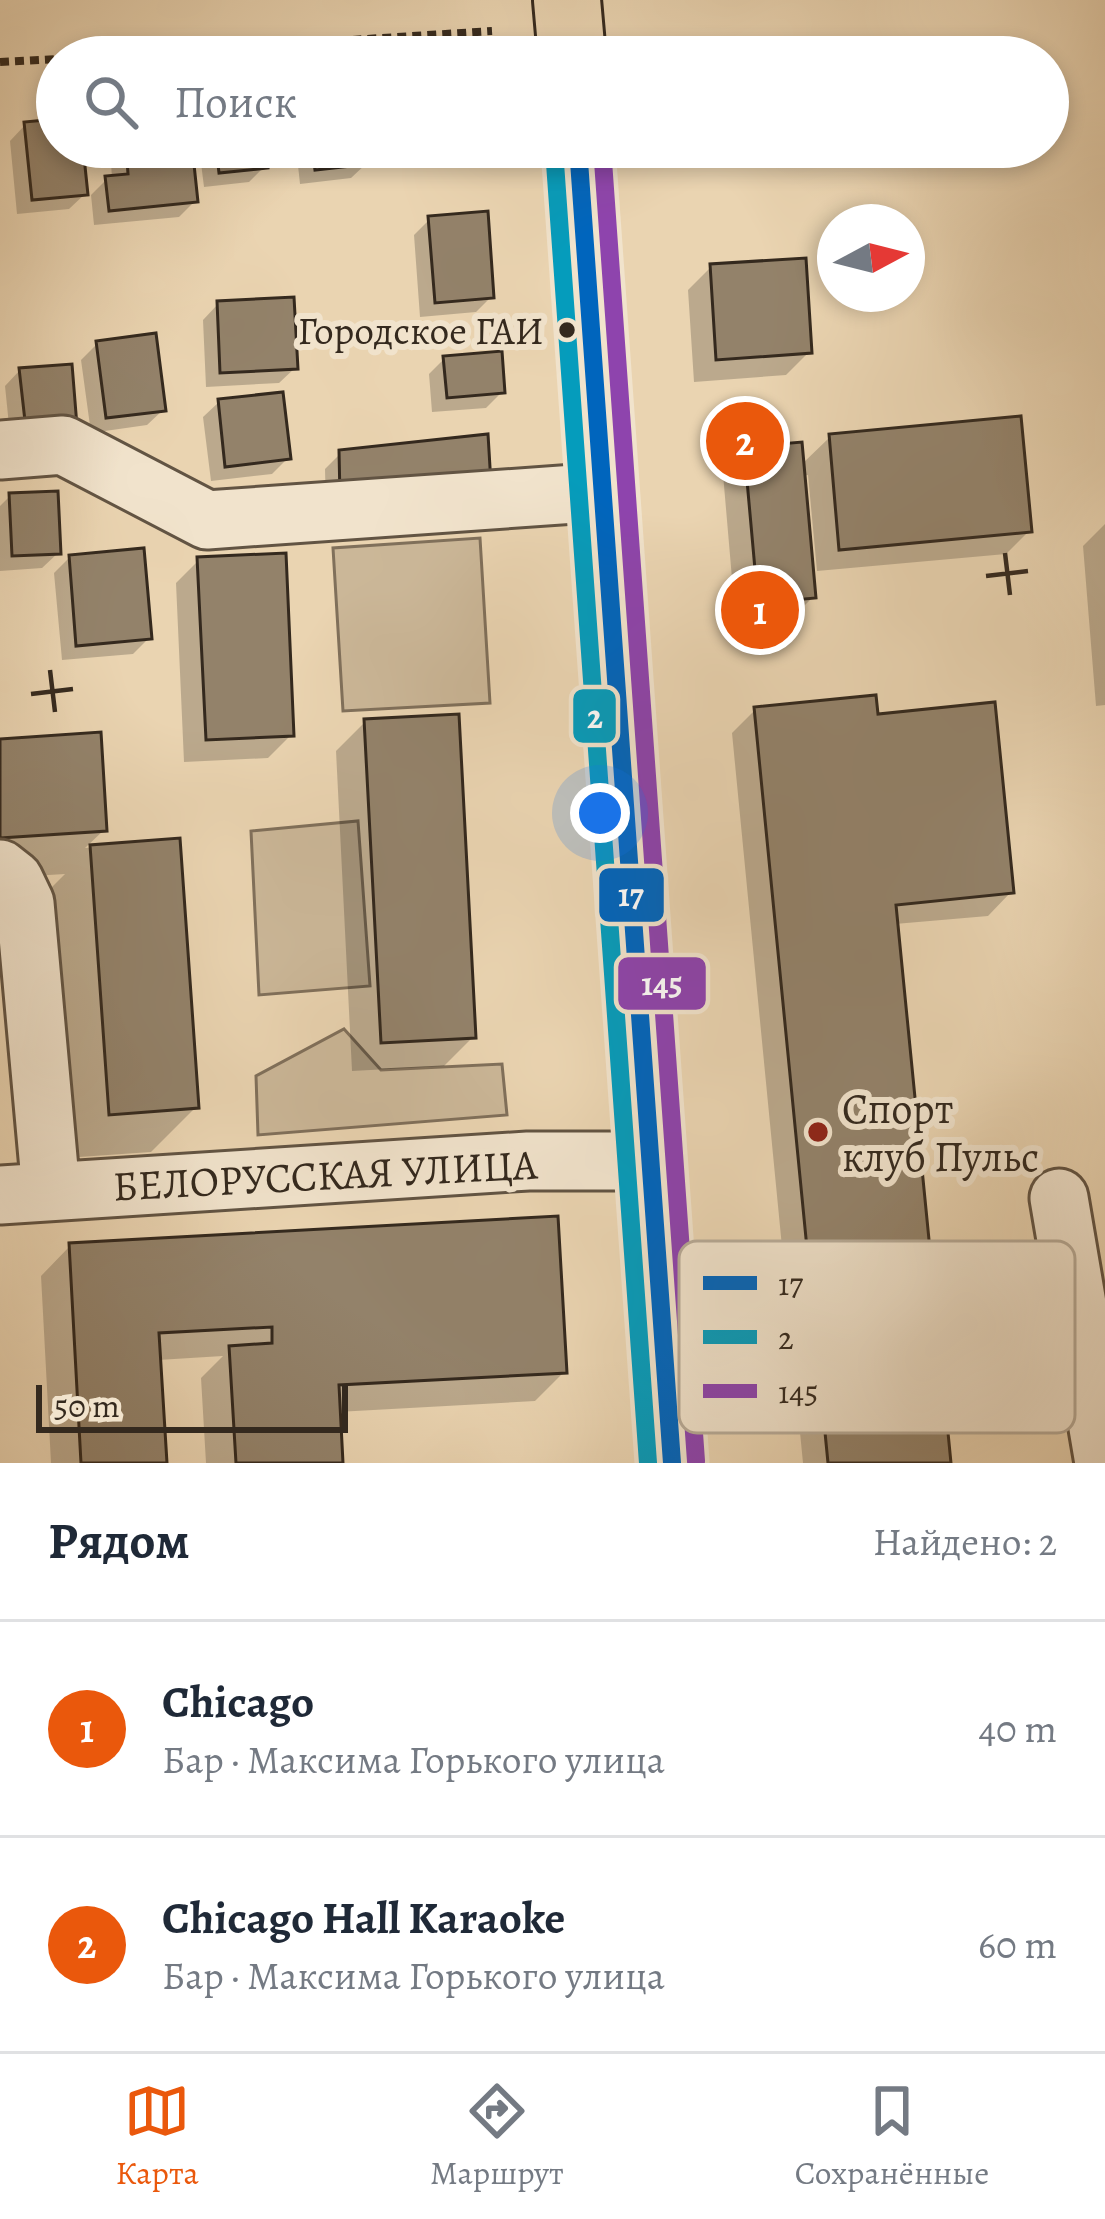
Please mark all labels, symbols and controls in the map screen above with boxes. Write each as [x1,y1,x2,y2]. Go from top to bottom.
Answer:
search box [36,36,1069,168]
icon: search [78,69,144,135]
text: Поиск [174,71,297,133]
north arrow [817,204,925,312]
place label: Городское ГАИ [298,304,544,357]
marker: Городское ГАИ [556,319,578,341]
pin: 2 [706,396,784,486]
pin: 1 [721,565,799,655]
line badge: 2 [571,687,618,745]
text: 2 [587,694,603,739]
your location [570,783,630,843]
line badge: 17 [597,866,666,924]
text: 17 [618,872,645,917]
line badge: 145 [616,955,708,1012]
text: 145 [641,961,683,1006]
place label: Спорт клуб Пульс [842,1080,1039,1185]
marker: Спорт клуб Пульс [805,1119,831,1145]
street label: БЕЛОРУССКАЯ УЛИЦА [111,1135,539,1215]
legend [679,1241,1075,1433]
text: 17 [778,1261,803,1306]
text: 2 [778,1315,794,1360]
text: 145 [778,1369,818,1414]
scale bar [36,1379,348,1432]
text: 50 m [54,1383,120,1428]
text: Рядом [48,1506,190,1576]
text: Найдено: 2 [873,1515,1057,1568]
text: Chicago [162,1671,314,1733]
text: 1 [80,1702,94,1755]
text: 40 m [978,1702,1057,1755]
text: Бар · Максима Горького улица [162,1733,665,1786]
text: Chicago Hall Karaoke [162,1887,565,1949]
text: 2 [78,1918,96,1971]
text: 60 m [978,1918,1057,1971]
text: Бар · Максима Горького улица [162,1949,665,2002]
tab: Карта [116,2078,199,2195]
tab: Маршрут [430,2078,564,2195]
tab: Сохранённые [795,2078,989,2195]

